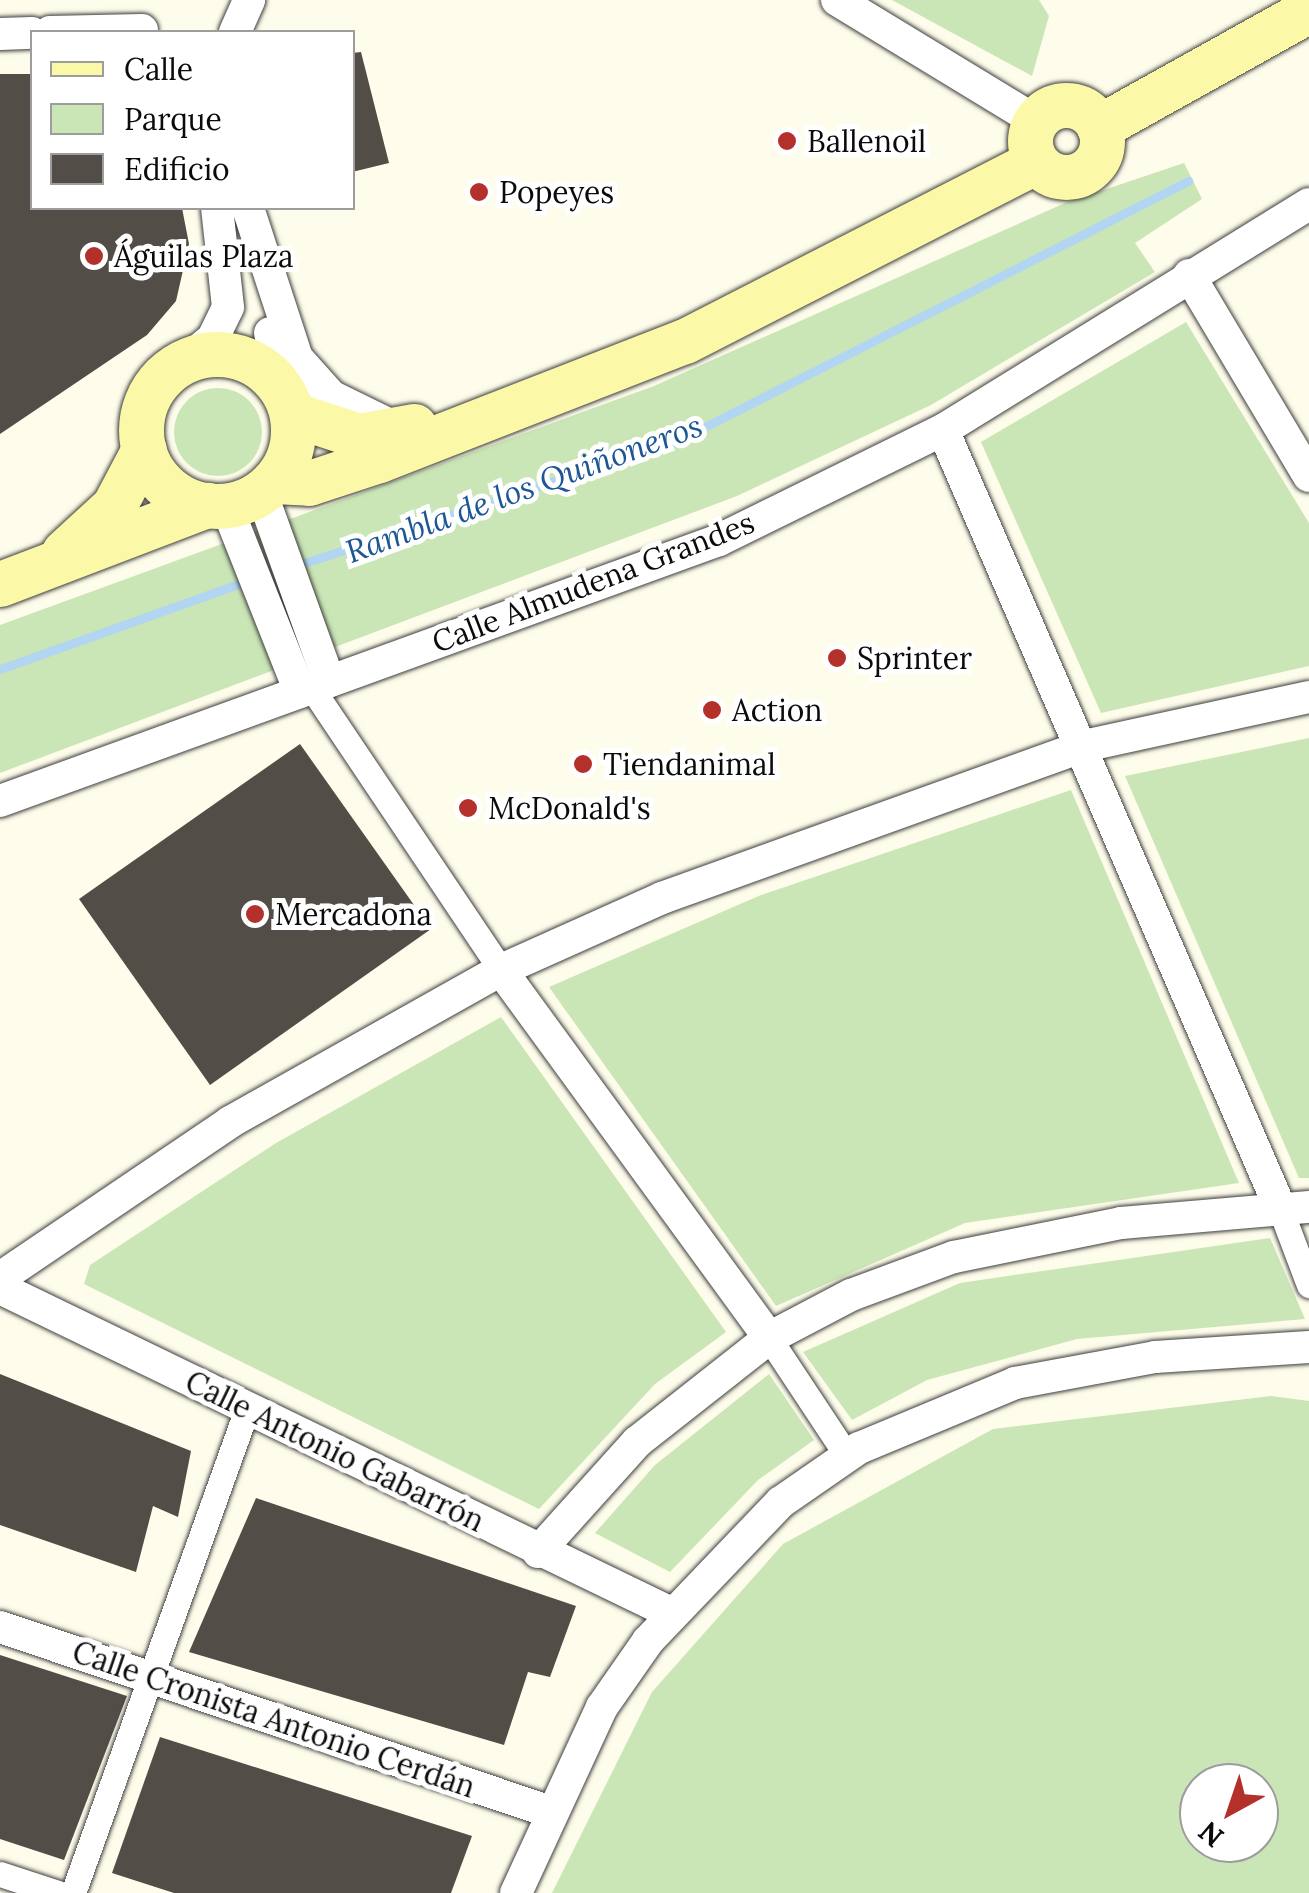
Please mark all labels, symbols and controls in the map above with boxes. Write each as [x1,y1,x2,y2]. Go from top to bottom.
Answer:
legend [30,30,355,210]
text: Calle [124,50,193,88]
text: Parque [124,100,222,138]
place label: Ballenoil [807,123,926,159]
marker: Ballenoil [776,130,798,152]
text: Edificio [124,150,230,188]
place label: Popeyes [499,174,614,210]
marker: Popeyes [468,181,490,203]
place label: Águilas Plaza [114,238,294,274]
marker: Águilas Plaza [83,245,105,267]
water label: Rambla de los Quiñoneros [340,407,708,571]
street label: Calle Almudena Grandes [427,504,759,660]
place label: Sprinter [857,640,972,676]
marker: Sprinter [826,647,848,669]
place label: Action [732,692,822,728]
marker: Action [701,699,723,721]
place label: Tiendanimal [603,746,776,782]
marker: Tiendanimal [572,753,594,775]
place label: McDonald's [488,790,651,826]
marker: McDonald's [457,797,479,819]
place label: Mercadona [275,896,432,932]
marker: Mercadona [244,903,266,925]
street label: Calle Antonio Gabarrón [180,1363,490,1539]
street label: Calle Cronista Antonio Cerdán [68,1633,480,1805]
north arrow [1179,1763,1279,1863]
text: N [1191,1814,1231,1855]

